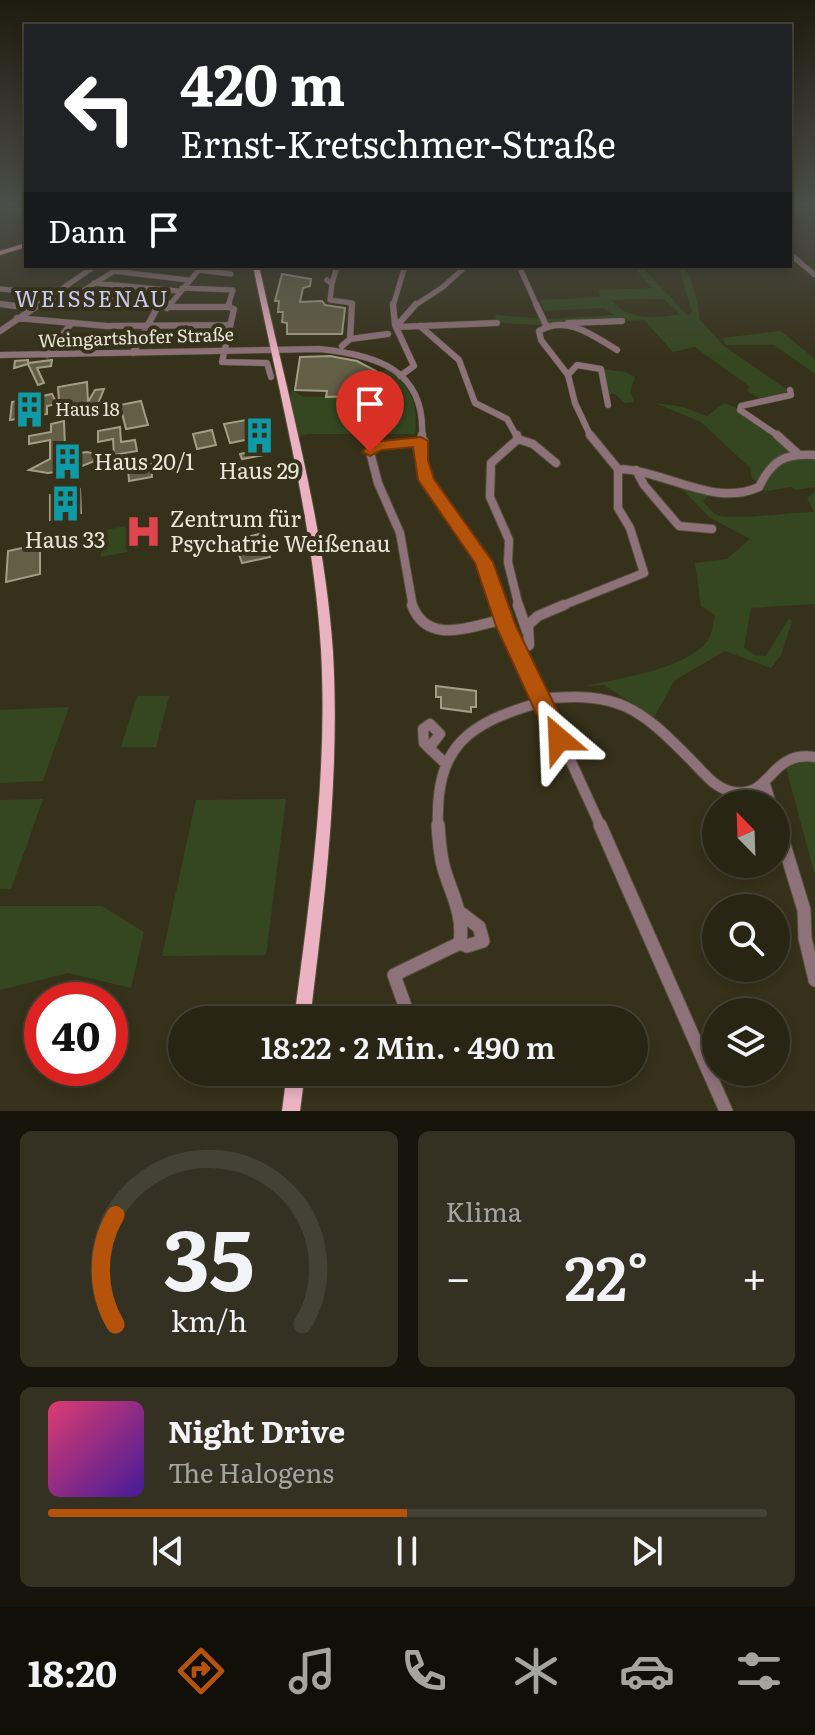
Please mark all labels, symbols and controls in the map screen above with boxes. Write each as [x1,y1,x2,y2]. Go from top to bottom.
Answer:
text: 420 m [180,40,345,123]
icon: left [48,56,152,160]
text: Ernst-Kretschmer-Straße [180,116,616,169]
text: Dann [48,208,126,252]
icon: arrive [142,208,186,252]
district label: WEISSENAU [14,281,170,314]
street label: Weingartshofer Straße [38,320,234,353]
pin [336,370,404,452]
icon: arrive [348,382,392,426]
building icon: Haus 18 [10,391,48,429]
place label: Haus 18 [55,395,120,422]
building icon: Haus 29 [240,416,278,454]
building icon: Haus 20/1 [49,443,87,481]
place label: Haus 20/1 [94,444,194,477]
place label: Haus 29 [219,453,299,486]
building icon: Haus 33 [46,485,84,523]
place label: Zentrum für Psychatrie Weißenau [170,501,390,559]
hospital icon: Zentrum für Psychatrie Weißenau [125,513,163,551]
place label: Haus 33 [24,522,106,555]
position arrow [517,697,601,781]
north arrow [702,790,790,878]
map controls [702,790,790,1086]
button: search [702,894,790,982]
speed limit sign: 40 [24,982,128,1086]
button: layers [702,998,790,1086]
text: 18:22 · 2 Min. · 490 m [261,1024,555,1068]
text: Klima [446,1191,522,1230]
text: 35 [163,1193,254,1317]
text: 22° [564,1230,648,1319]
text: − [446,1242,471,1308]
text: + [741,1242,767,1308]
text: km/h [171,1298,247,1341]
text: Night Drive [168,1408,345,1452]
text: The Halogens [168,1452,334,1491]
icon: previous [146,1529,190,1573]
icon: pause [385,1529,429,1573]
icon: next [625,1529,669,1573]
icon: directions [173,1643,229,1699]
icon: music [284,1643,340,1699]
icon: phone [396,1643,452,1699]
icon: climate [508,1643,564,1699]
icon: car [619,1643,675,1699]
icon: filters [731,1643,787,1699]
text: 18:20 [28,1645,117,1698]

